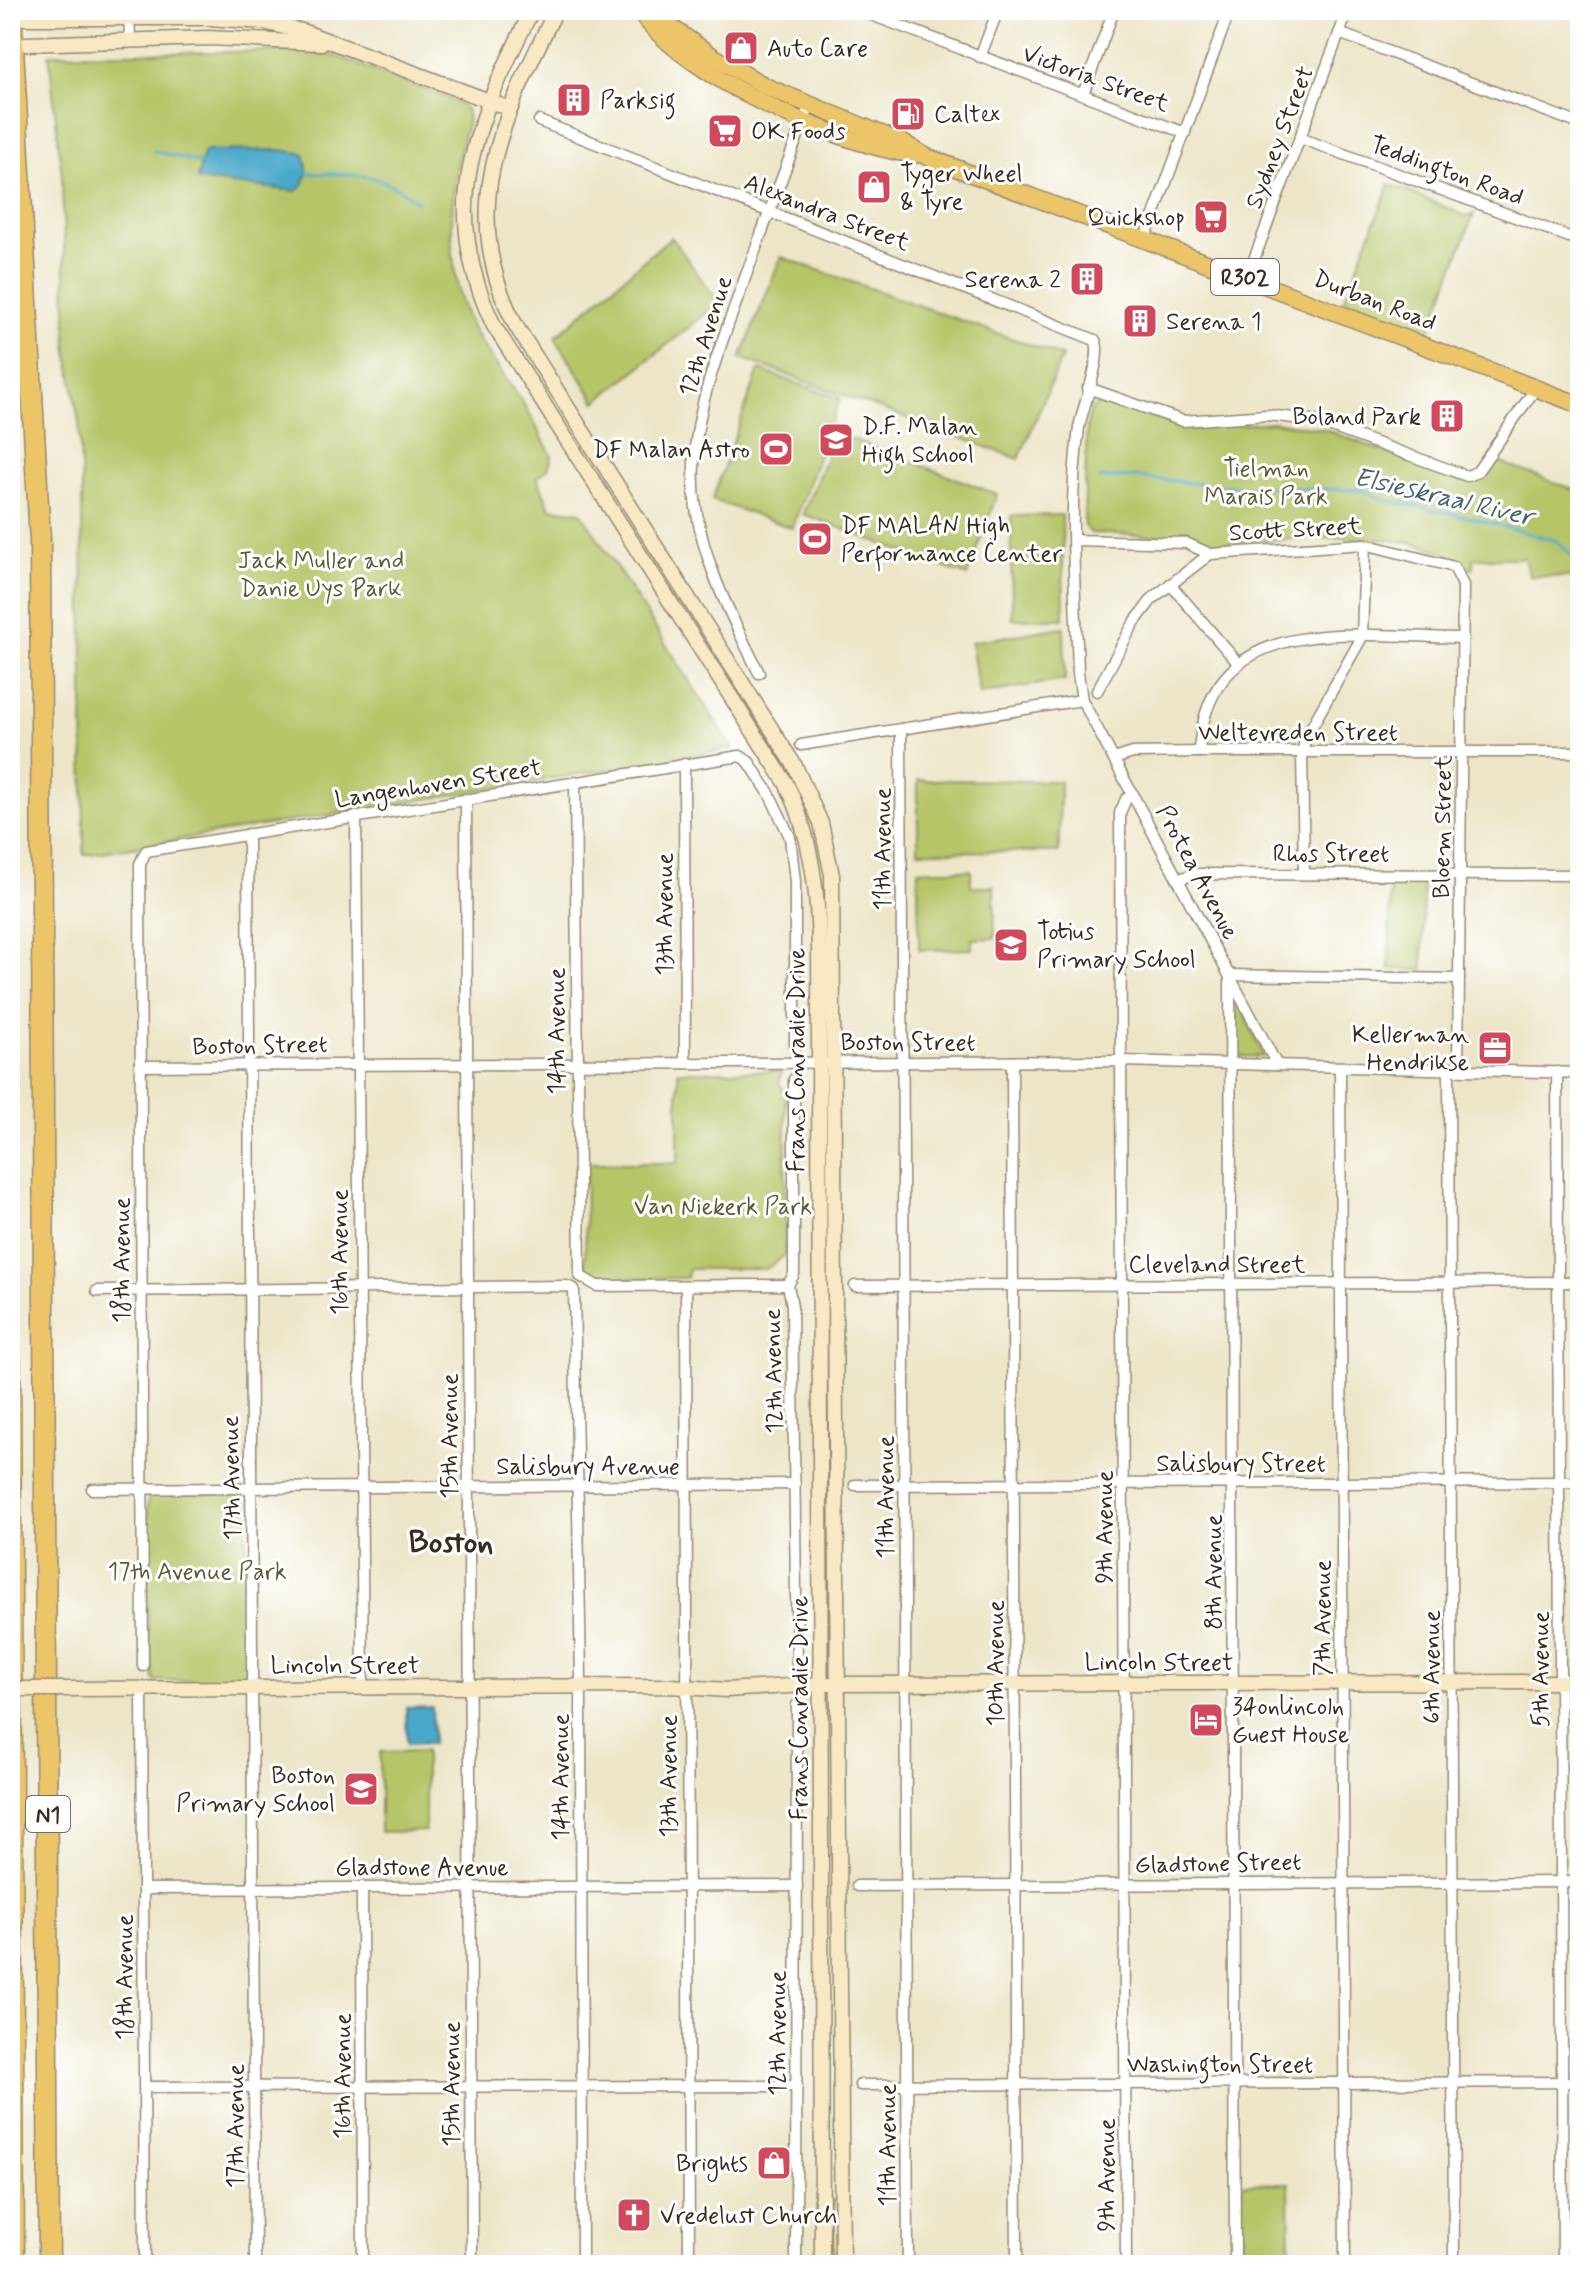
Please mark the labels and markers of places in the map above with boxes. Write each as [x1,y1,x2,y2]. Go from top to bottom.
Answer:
shop icon: Auto Care [722,29,760,67]
place label: Auto Care [767,34,868,65]
building icon: Parksig [555,81,593,119]
place label: Parksig [600,86,676,120]
fuel station icon: Caltex [889,95,927,133]
place label: Caltex [934,100,1000,131]
supermarket icon: OK Foods [706,112,744,150]
place label: OK Foods [751,117,846,148]
place label: Tyger Wheel & Tyre [900,159,1022,218]
shop icon: Tyger Wheel & Tyre [855,168,893,206]
supermarket icon: Quickshop [1192,198,1230,236]
place label: Quickshop [1087,203,1185,234]
building icon: Serena 2 [1068,260,1106,298]
place label: Serena 2 [964,265,1061,296]
building icon: Serena 1 [1121,302,1159,340]
place label: Serena 1 [1166,307,1262,338]
building icon: Boland Park [1428,397,1466,435]
place label: Boland Park [1292,402,1421,433]
place label: D.F. Malan High School [862,412,978,474]
school or university icon: D.F. Malan High School [817,421,855,459]
sports icon: DF Malan Astro [757,430,795,468]
place label: DF Malan Astro [593,435,750,466]
place label: DF MALAN High Performance Center [841,511,1062,572]
sports icon: DF MALAN High Performance Center [796,520,834,558]
place label: Totius Primary School [1037,917,1196,976]
school or university icon: Totius Primary School [992,926,1030,964]
place label: Kellerman Hendrikse [1352,1020,1469,1079]
office icon: Kellerman Hendrikse [1476,1029,1514,1067]
place label: 34onlincoln Guest House [1232,1692,1349,1751]
hotel icon: 34onlincoln Guest House [1187,1701,1225,1739]
place label: Boston Primary School [176,1761,335,1820]
school or university icon: Boston Primary School [342,1770,380,1808]
shop icon: Brights [755,2144,793,2182]
place label: Brights [676,2149,748,2182]
church icon: Vredelust Church [615,2196,653,2234]
place label: Vredelust Church [660,2201,837,2232]

